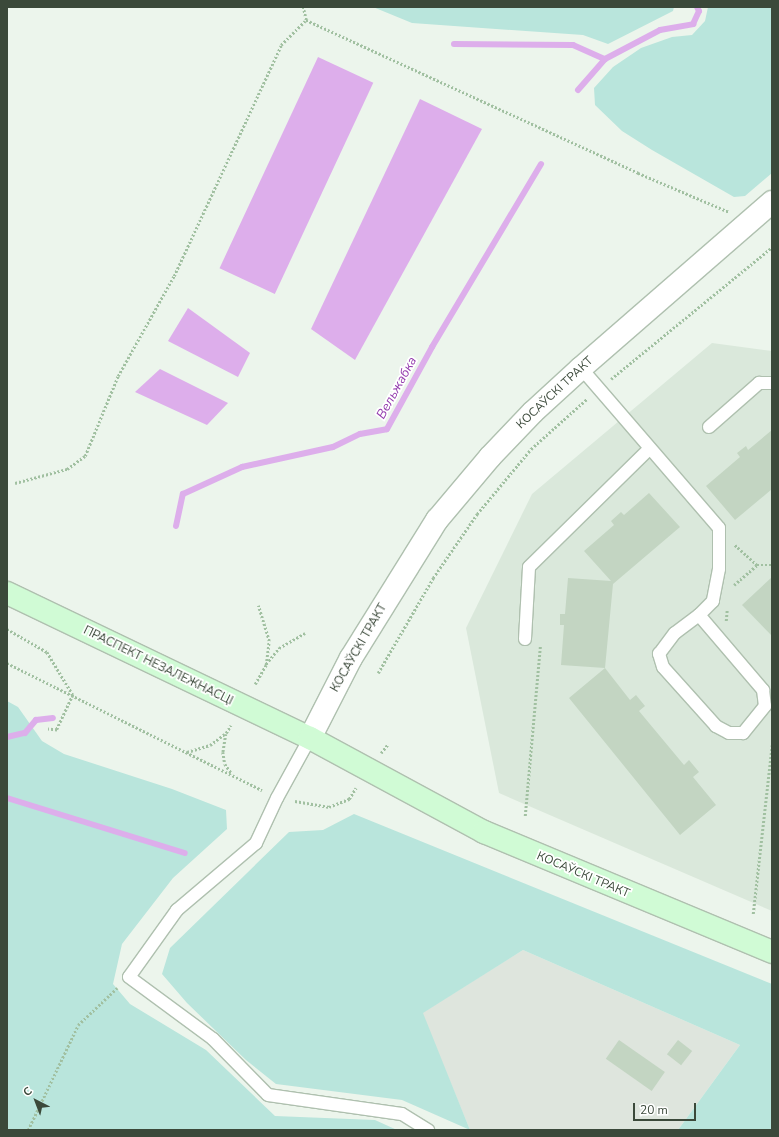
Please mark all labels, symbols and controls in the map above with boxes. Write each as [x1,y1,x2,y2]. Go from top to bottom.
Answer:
water label: Вельжабка [374,354,420,422]
street label: КОСАЎСКІ ТРАКТ [514,354,596,432]
street label: КОСАЎСКІ ТРАКТ [328,601,390,695]
street label: ПРАСПЕКТ НЕЗАЛЕЖНАСЦІ [81,623,235,709]
street label: КОСАЎСКІ ТРАКТ [534,849,632,901]
north arrow [16,1081,56,1121]
text: С [20,1084,35,1100]
scale bar [635,1095,698,1121]
text: 20 m [640,1102,668,1118]

